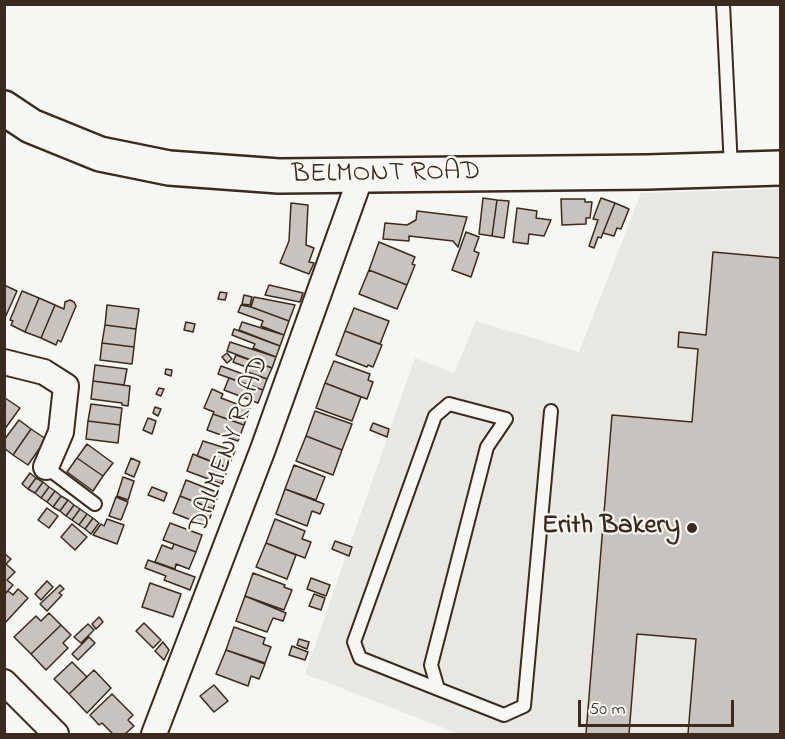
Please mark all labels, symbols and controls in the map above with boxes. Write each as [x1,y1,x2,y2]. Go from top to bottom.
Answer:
street label: BELMONT ROAD [291,157,481,193]
street label: DALMENY ROAD [184,352,278,538]
place label: Erith Bakery [542,512,680,544]
marker: Erith Bakery [685,521,699,535]
scale bar [581,688,737,726]
text: 50 m [589,697,626,723]

